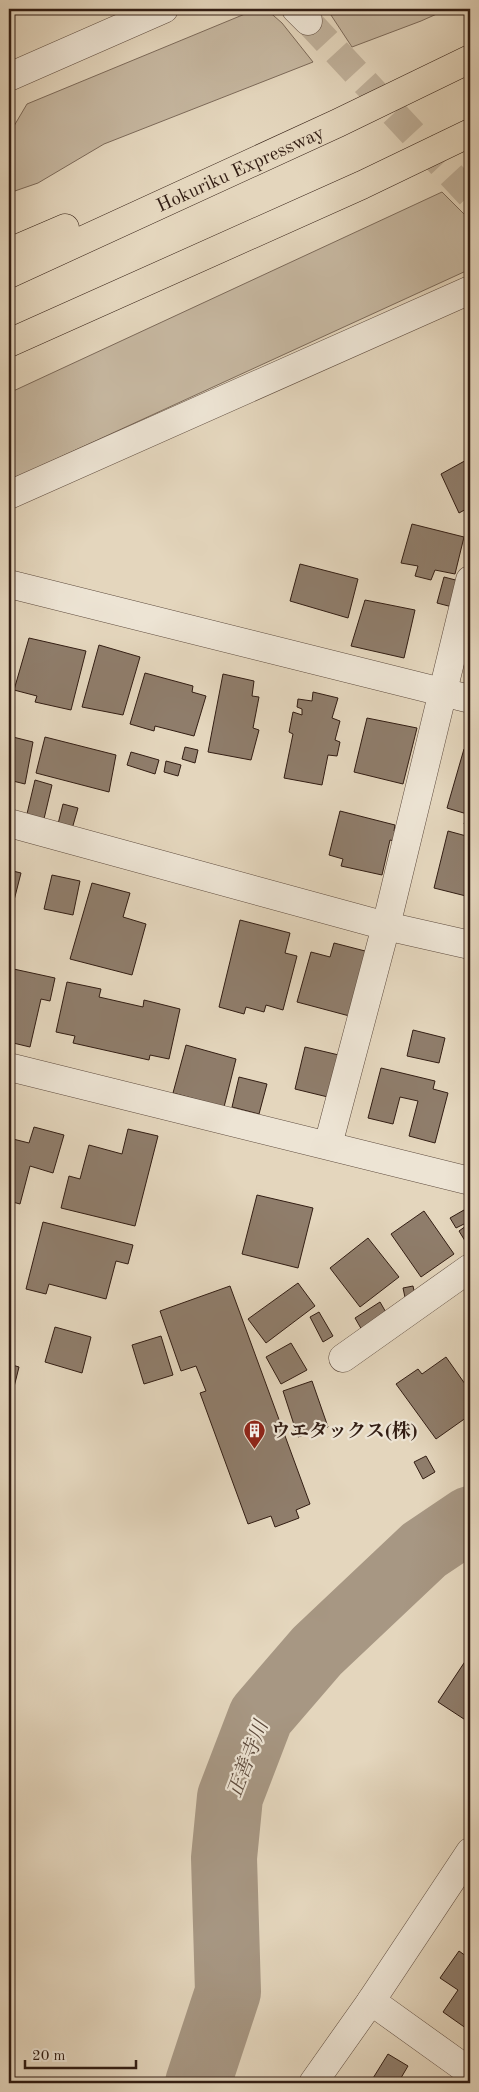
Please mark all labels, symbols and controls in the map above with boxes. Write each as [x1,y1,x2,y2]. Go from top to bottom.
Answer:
street label: Hokuriku Expressway [154,124,328,217]
building icon: ウエタックス(株) [243,1418,267,1449]
place label: ウエタックス(株) [271,1420,418,1442]
water label: 正善寺川 [223,1716,273,1801]
scale bar [25,2037,136,2069]
text: 20 m [32,2049,66,2064]

